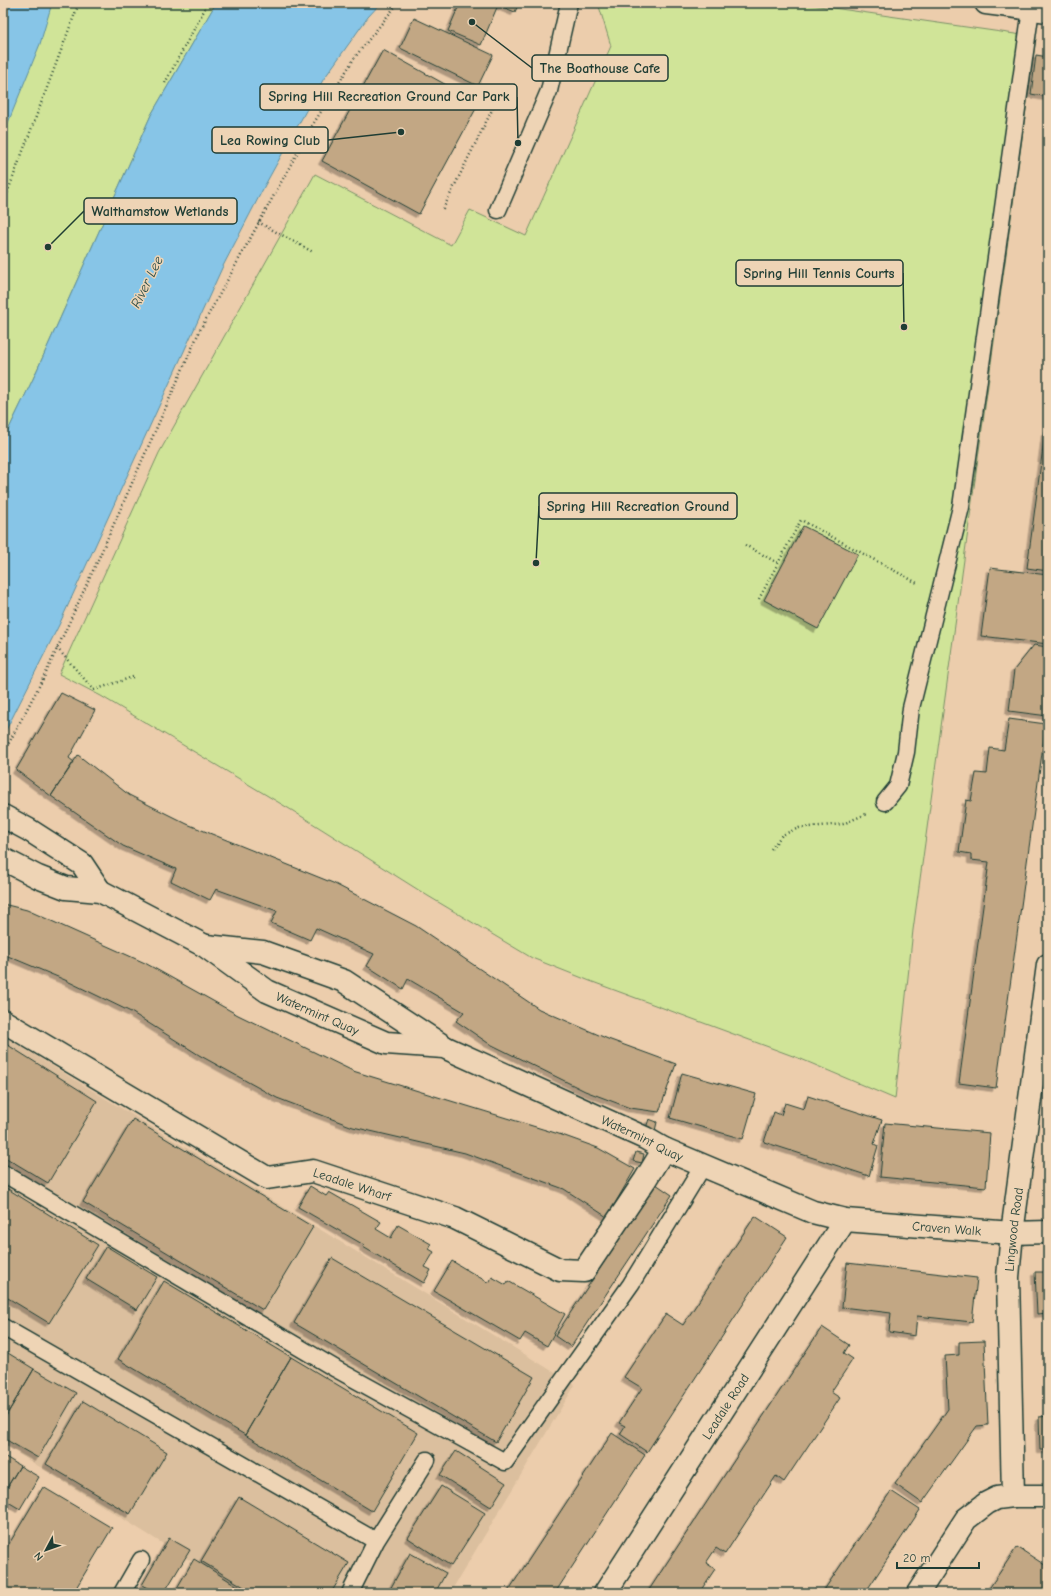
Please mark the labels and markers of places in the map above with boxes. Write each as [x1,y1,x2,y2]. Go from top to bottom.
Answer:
callout: The Boathouse Cafe [532,55,668,81]
callout: Spring Hill Recreation Ground Car Park [260,84,517,110]
callout: Lea Rowing Club [212,127,328,153]
callout: Walthamstow Wetlands [84,198,237,224]
callout: Spring Hill Tennis Courts [736,260,903,286]
callout: Spring Hill Recreation Ground [539,493,737,519]

